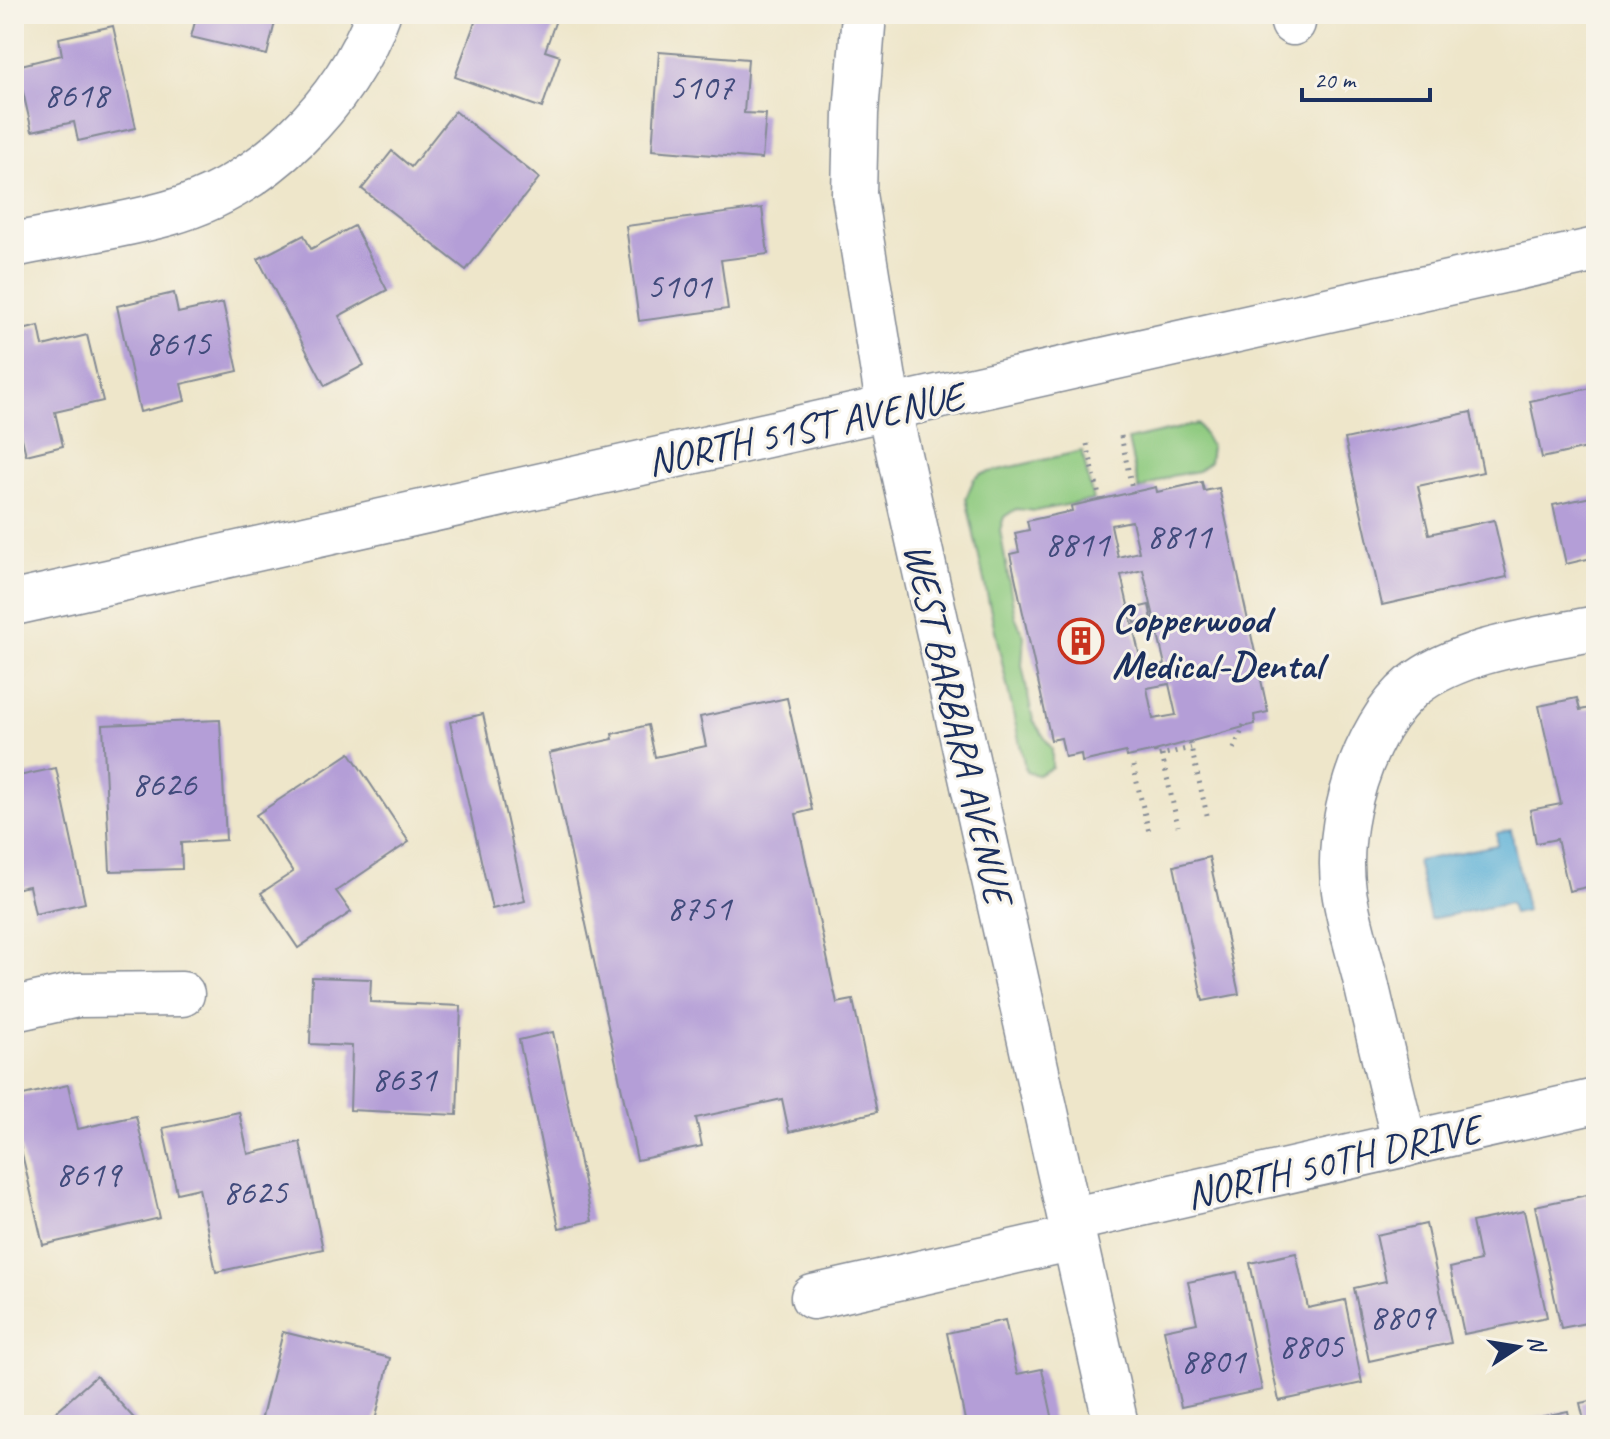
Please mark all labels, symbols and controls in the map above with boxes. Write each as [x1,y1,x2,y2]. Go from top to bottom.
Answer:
scale bar [1302,52,1430,102]
house number: 5107 [669,64,735,110]
text: 20 m [1314,65,1357,95]
house number: 8618 [44,72,112,118]
house number: 5101 [647,263,713,309]
house number: 8615 [146,320,212,366]
street label: NORTH 51ST AVENUE [643,370,972,487]
house number: 8811 [1147,513,1213,559]
house number: 8811 [1045,521,1111,567]
street label: WEST BARBARA AVENUE [892,538,1025,913]
place label: Copperwood Medical-Dental [1112,594,1329,690]
building icon: Copperwood Medical-Dental [1057,617,1105,665]
house number: 8626 [132,761,198,807]
house number: 8751 [667,885,733,931]
house number: 8631 [372,1056,438,1102]
street label: NORTH 50TH DRIVE [1181,1103,1490,1220]
house number: 8619 [56,1151,123,1197]
house number: 8625 [223,1169,289,1215]
house number: 8809 [1370,1294,1437,1340]
north arrow [1478,1307,1558,1387]
house number: 8805 [1279,1323,1345,1369]
text: N [1521,1333,1552,1356]
house number: 8801 [1181,1338,1247,1384]

